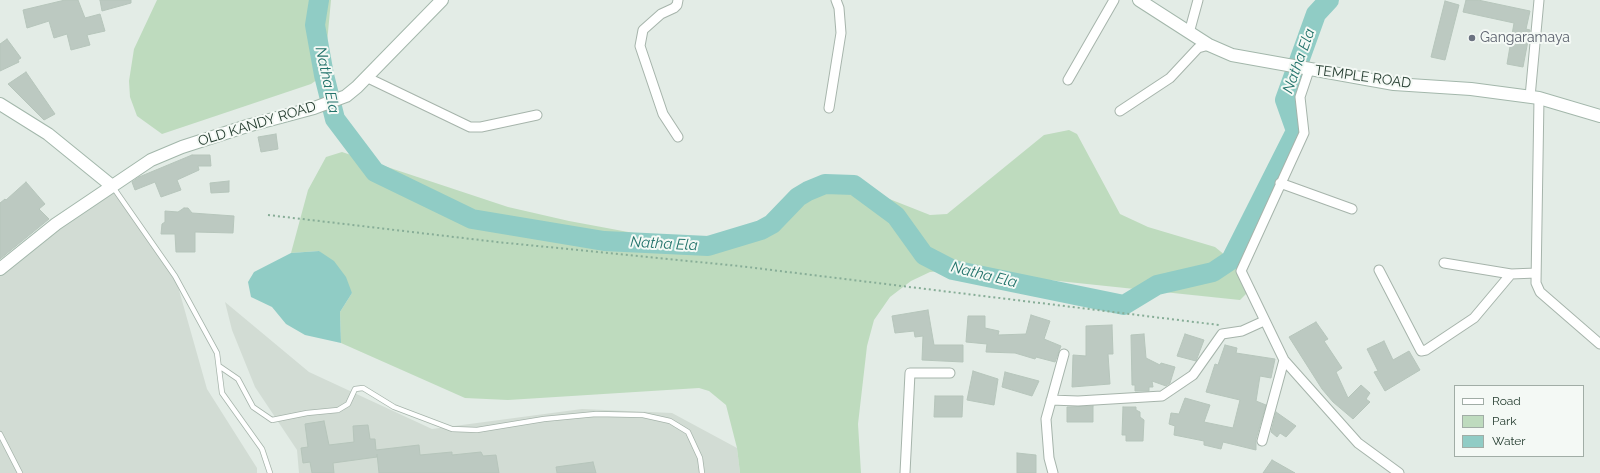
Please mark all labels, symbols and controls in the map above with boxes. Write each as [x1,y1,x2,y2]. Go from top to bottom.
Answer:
water label: Natha Ela [1279,26,1319,96]
place label: Gangaramaya [1480,30,1570,46]
marker: Gangaramaya [1467,33,1477,43]
water label: Natha Ela [311,45,343,115]
street label: TEMPLE ROAD [1314,62,1412,92]
street label: OLD KANDY ROAD [196,98,318,150]
water label: Natha Ela [630,233,698,255]
water label: Natha Ela [949,258,1019,292]
legend [1454,385,1584,457]
text: Road [1492,394,1521,408]
text: Park [1492,414,1517,428]
text: Water [1492,434,1526,448]

